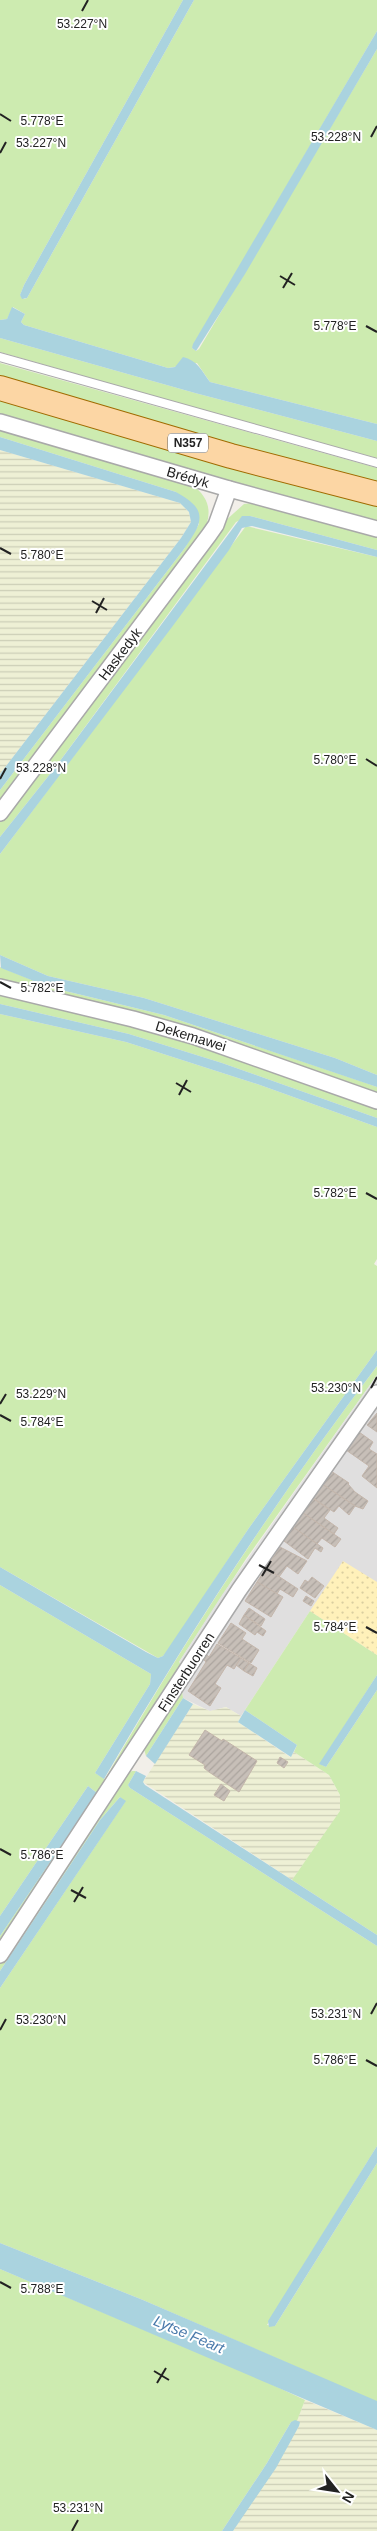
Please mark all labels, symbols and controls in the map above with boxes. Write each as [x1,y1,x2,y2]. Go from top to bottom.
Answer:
text: 53.227°N [57,17,107,31]
text: 5.778°E [21,114,63,128]
text: 53.228°N [311,130,361,144]
text: 53.227°N [16,136,66,150]
text: 5.778°E [314,319,356,333]
road number: N357 [168,433,208,452]
street label: Brédyk [165,463,212,491]
text: 5.780°E [21,548,63,562]
street label: Haskedyk [95,624,145,683]
text: 5.780°E [314,753,356,767]
text: 53.228°N [16,761,66,775]
text: 5.782°E [21,981,63,995]
street label: Dekemawei [154,1018,228,1054]
text: 5.782°E [314,1186,356,1200]
text: 53.230°N [311,1381,361,1395]
text: 53.229°N [16,1387,66,1401]
text: 5.784°E [21,1415,63,1429]
text: 5.784°E [314,1620,356,1634]
street label: Finsterbuorren [154,1629,218,1715]
text: 5.786°E [21,1848,63,1862]
text: 53.231°N [311,2007,361,2021]
text: 53.230°N [16,2013,66,2027]
text: 5.786°E [314,2053,356,2067]
text: 5.788°E [21,2282,63,2296]
water label: Lytse Feart [151,2312,227,2357]
north arrow [312,2466,362,2516]
text: N [339,2489,358,2506]
text: 53.231°N [53,2501,103,2515]

